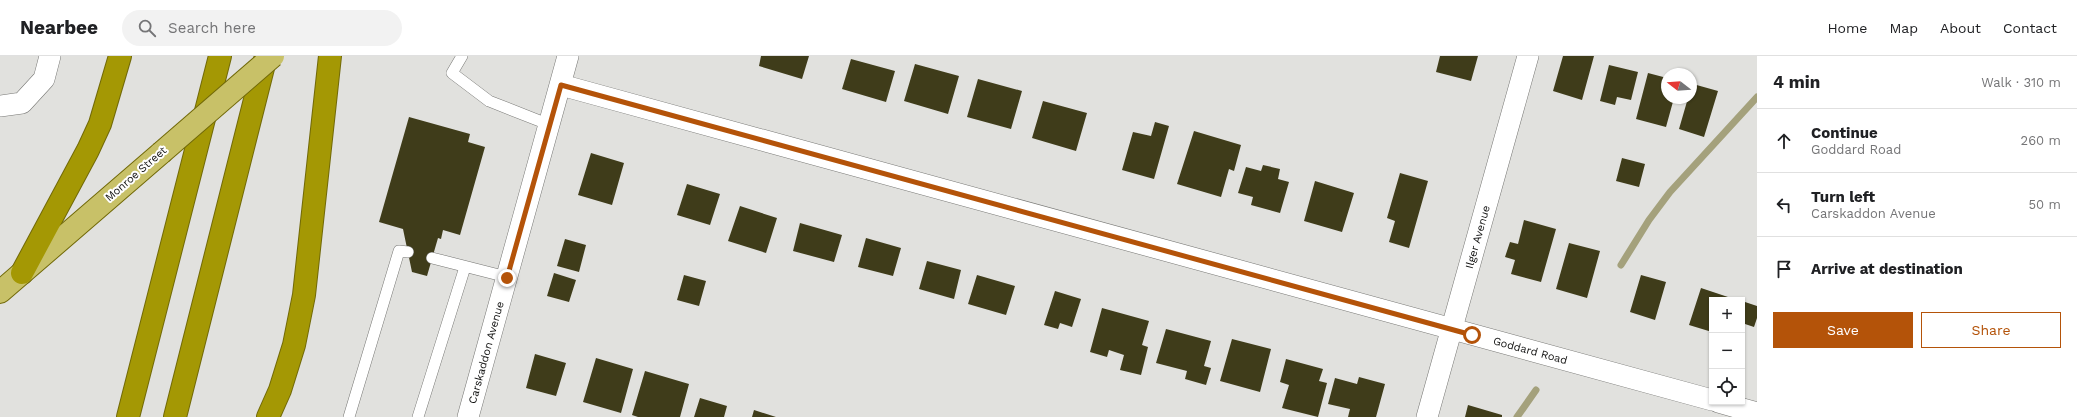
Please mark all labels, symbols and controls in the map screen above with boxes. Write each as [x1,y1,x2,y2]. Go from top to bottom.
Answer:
search box [122,10,402,46]
text: Nearbee [20,16,98,39]
icon: search [136,17,158,39]
text: Search here [168,19,256,37]
text: Home [1827,20,1867,36]
text: Map [1889,20,1918,36]
text: About [1940,20,1981,36]
text: Contact [2003,20,2057,36]
north arrow [1661,68,1697,104]
text: 4 min [1773,72,1820,92]
text: Walk · 310 m [1981,75,2061,90]
text: Continue [1811,124,1878,142]
icon: ahead [1773,130,1795,152]
text: 260 m [2021,133,2061,148]
text: Goddard Road [1811,142,1901,157]
street label: Monroe Street [103,144,170,204]
text: Turn left [1811,188,1875,206]
icon: left [1773,194,1795,216]
text: 50 m [2029,197,2061,212]
street label: Ilger Avenue [1462,204,1492,270]
text: Carskaddon Avenue [1811,206,1936,221]
icon: arrive [1773,258,1795,280]
text: Arrive at destination [1811,260,1963,278]
route end [498,269,516,287]
map controls [1709,297,1745,405]
button: + [1709,297,1745,333]
street label: Carskaddon Avenue [466,300,506,405]
button: Save [1773,312,1913,348]
button: Share [1921,312,2061,348]
route start [1463,326,1481,344]
button: − [1709,333,1745,369]
street label: Goddard Road [1492,334,1569,367]
button: locate [1709,369,1745,405]

